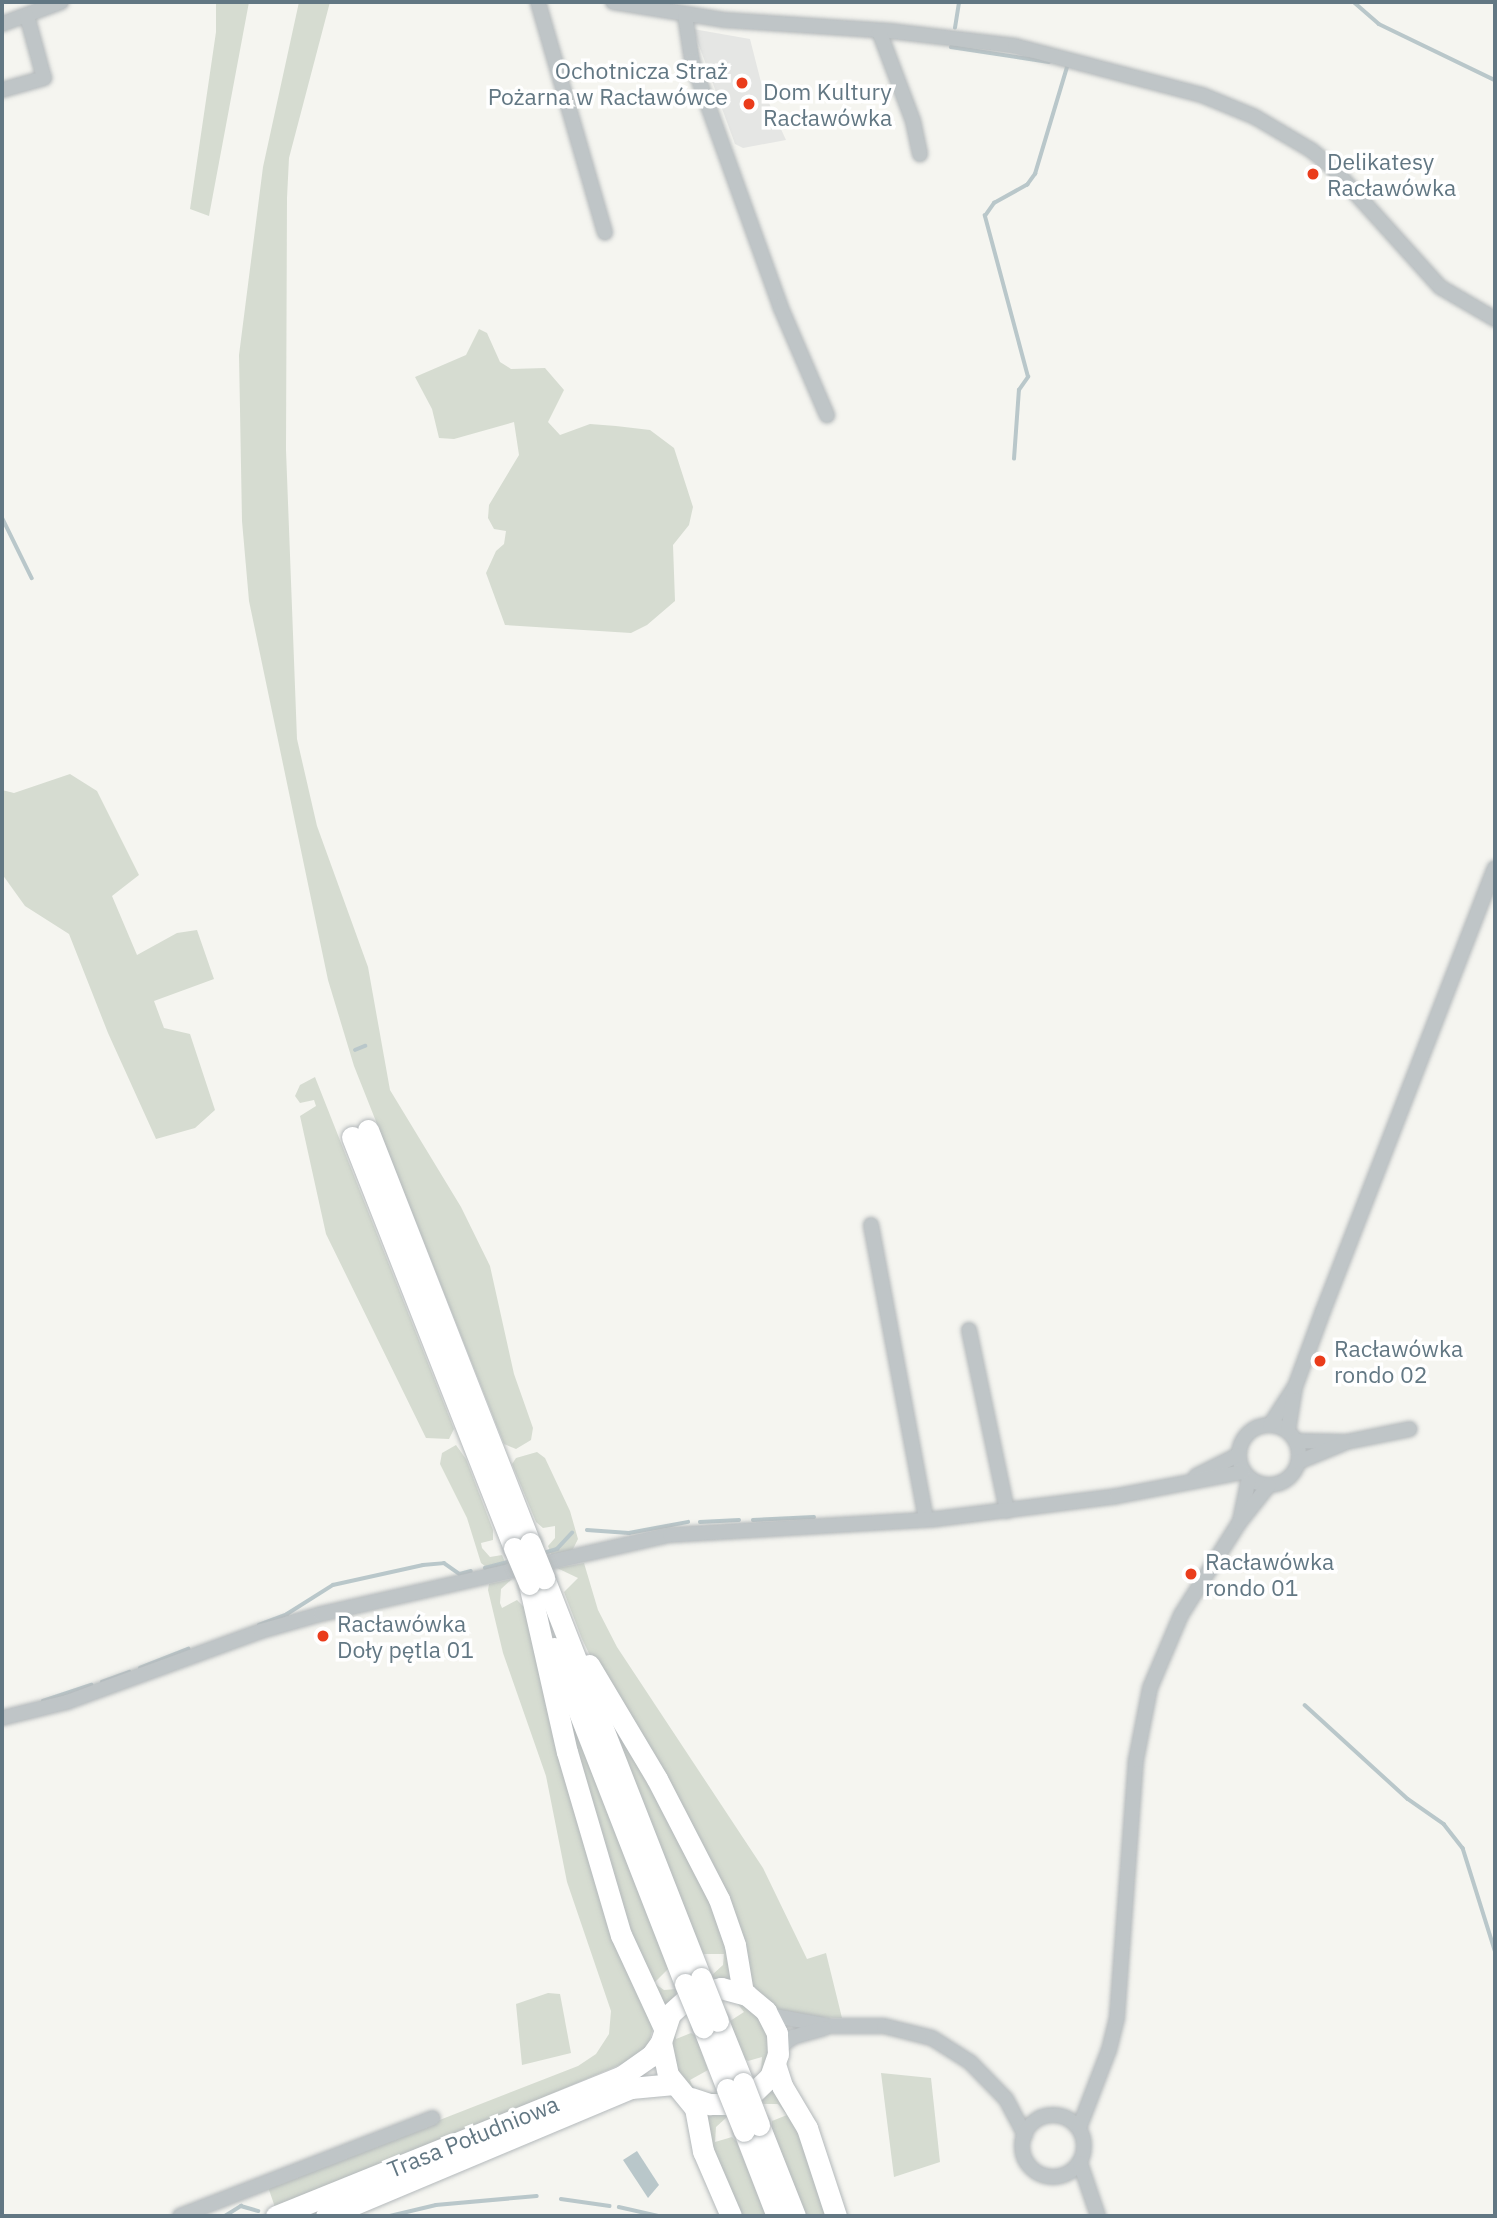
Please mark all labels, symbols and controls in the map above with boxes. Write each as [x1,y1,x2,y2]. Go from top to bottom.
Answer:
place label: Ochotnicza Straż Pożarna w Racławówce [488,56,728,110]
marker: Ochotnicza Straż Pożarna w Racławówce [734,75,750,91]
place label: Dom Kultury Racławówka [763,77,892,131]
marker: Dom Kultury Racławówka [741,96,757,112]
place label: Delikatesy Racławówka [1327,147,1456,201]
marker: Delikatesy Racławówka [1305,166,1321,182]
place label: Racławówka rondo 02 [1334,1334,1463,1388]
marker: Racławówka rondo 02 [1312,1353,1328,1369]
place label: Racławówka rondo 01 [1205,1547,1334,1601]
marker: Racławówka rondo 01 [1183,1566,1199,1582]
place label: Racławówka Doły pętla 01 [337,1609,474,1663]
marker: Racławówka Doły pętla 01 [315,1628,331,1644]
street label: Trasa Południowa [383,2089,563,2183]

